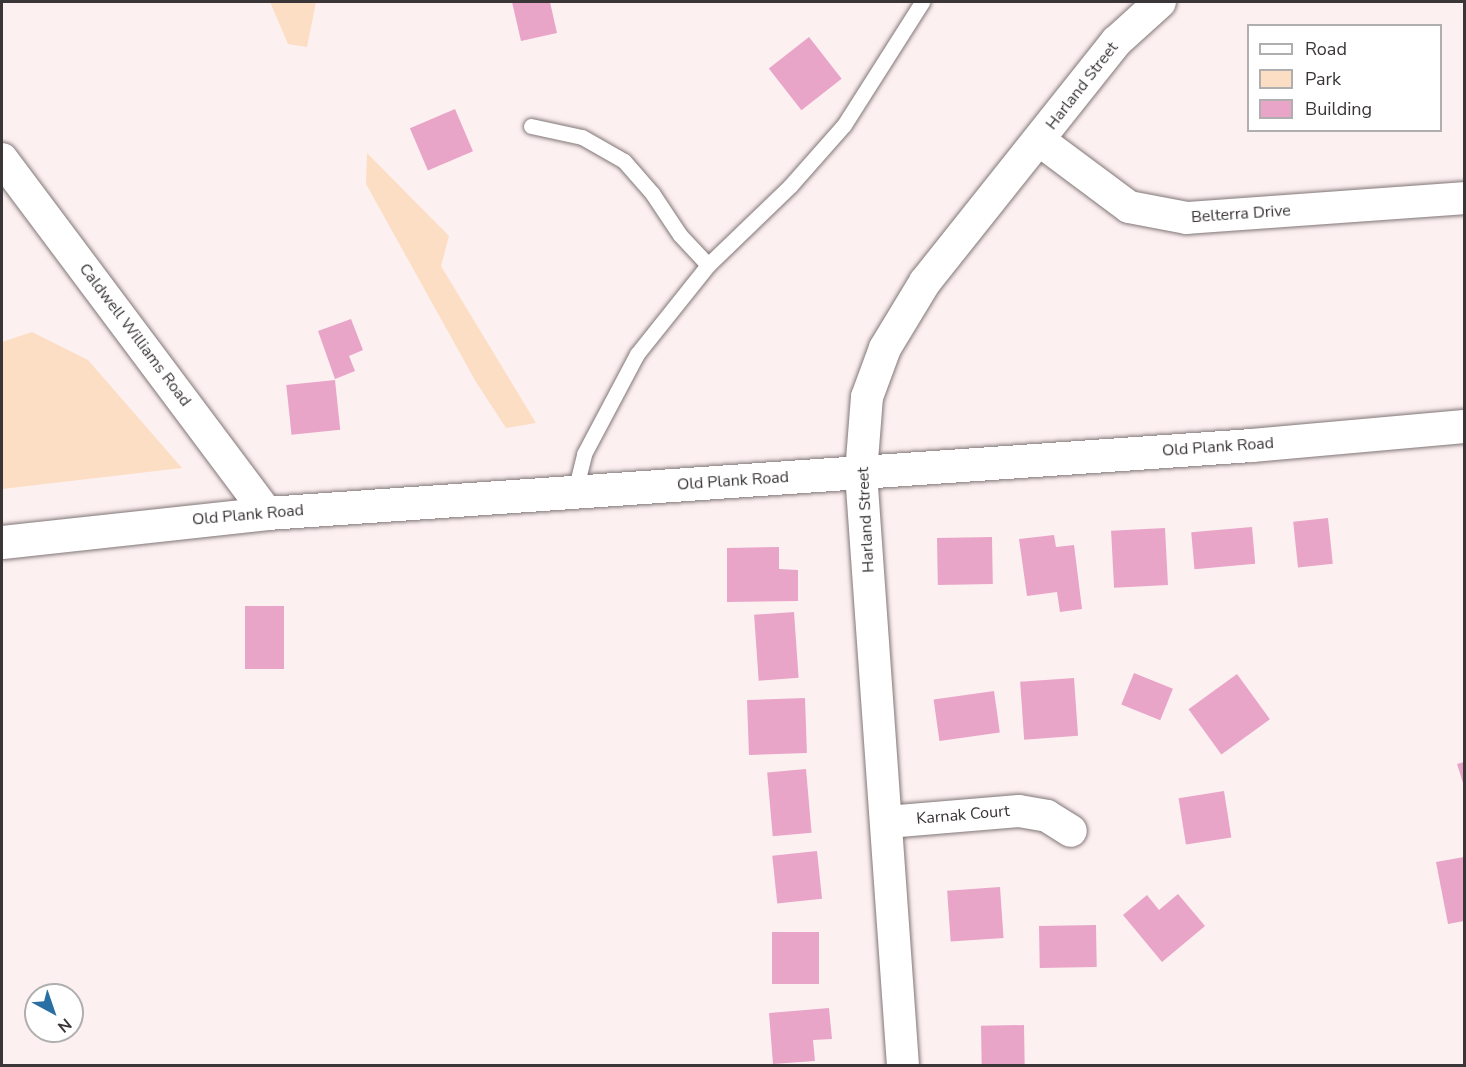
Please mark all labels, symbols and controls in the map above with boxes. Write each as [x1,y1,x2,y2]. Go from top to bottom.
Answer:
legend [1247,24,1442,132]
text: Road [1305,37,1347,61]
street label: Harland Street [1042,38,1122,134]
text: Park [1305,67,1341,91]
text: Building [1305,97,1372,121]
street label: Belterra Drive [1191,201,1291,227]
street label: Caldwell Williams Road [75,260,195,410]
street label: Old Plank Road [1161,434,1275,460]
street label: Harland Street [854,467,878,573]
street label: Old Plank Road [676,468,790,494]
street label: Old Plank Road [191,501,305,529]
street label: Karnak Court [915,801,1011,829]
north arrow [24,983,84,1043]
text: N [53,1013,76,1038]

